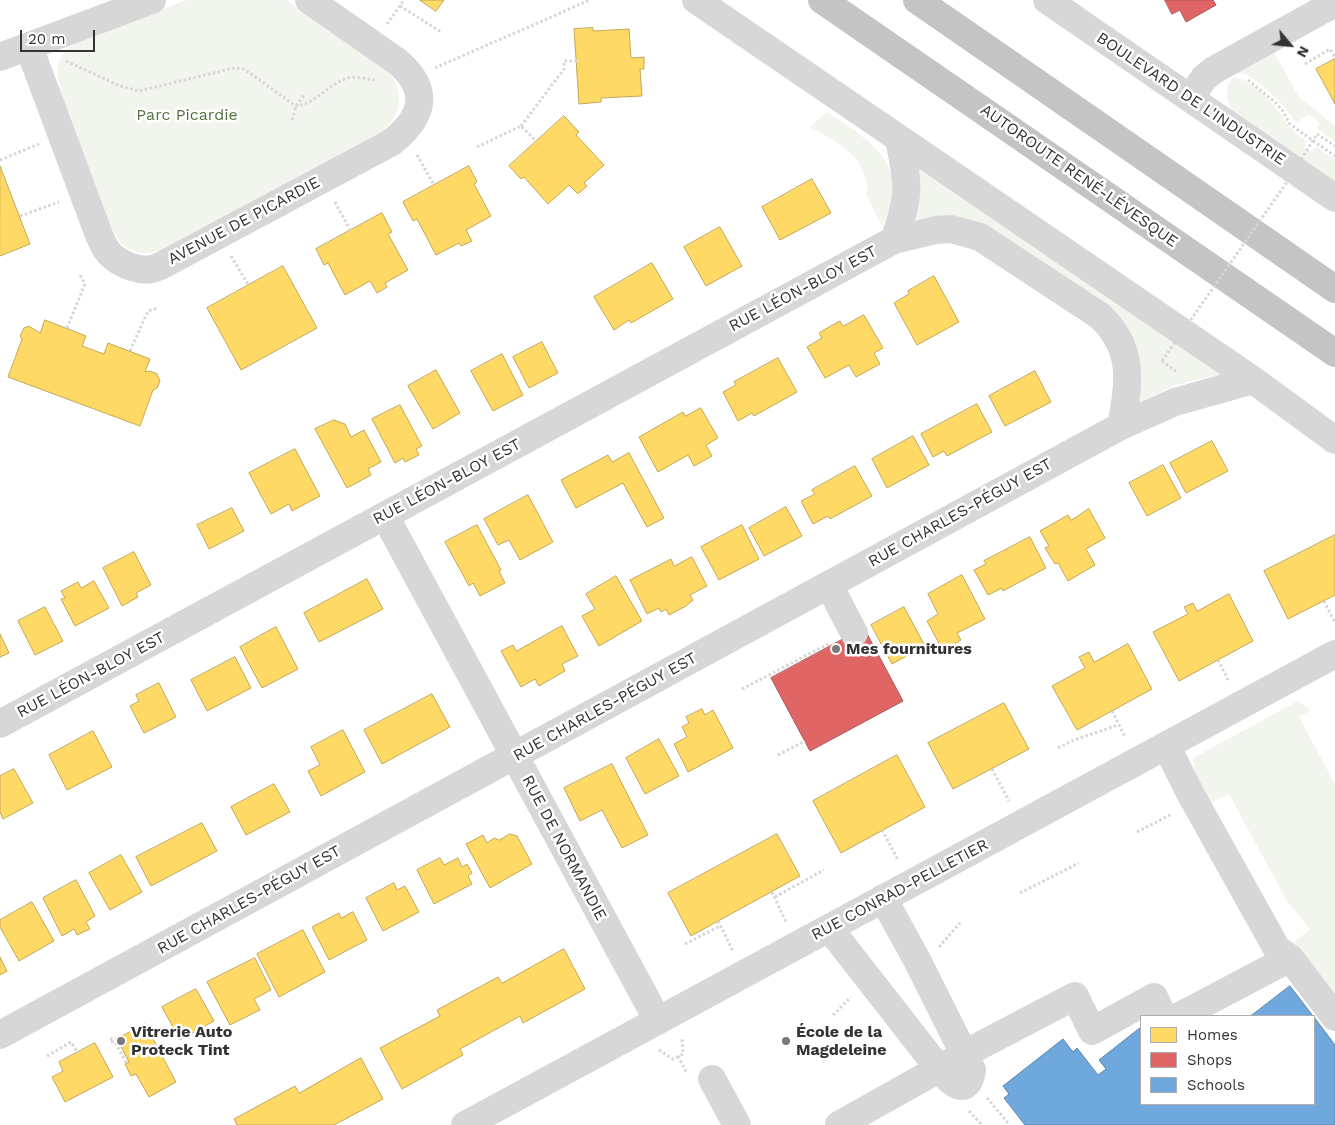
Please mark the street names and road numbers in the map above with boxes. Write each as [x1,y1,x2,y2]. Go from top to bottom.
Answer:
street label: BOULEVARD DE L'INDUSTRIE [1093,28,1289,170]
street label: AUTOROUTE RENÉ-LÉVESQUE [977,100,1181,252]
street label: AVENUE DE PICARDIE [165,173,323,269]
street label: RUE LÉON-BLOY EST [726,242,880,336]
street label: RUE LÉON-BLOY EST [370,435,524,529]
street label: RUE CHARLES-PÉGUY EST [865,455,1055,571]
street label: RUE LÉON-BLOY EST [14,628,168,722]
street label: RUE CHARLES-PÉGUY EST [510,649,700,765]
street label: RUE DE NORMANDIE [518,772,610,924]
street label: RUE CONRAD-PELLETIER [808,835,992,945]
street label: RUE CHARLES-PÉGUY EST [154,842,344,958]

